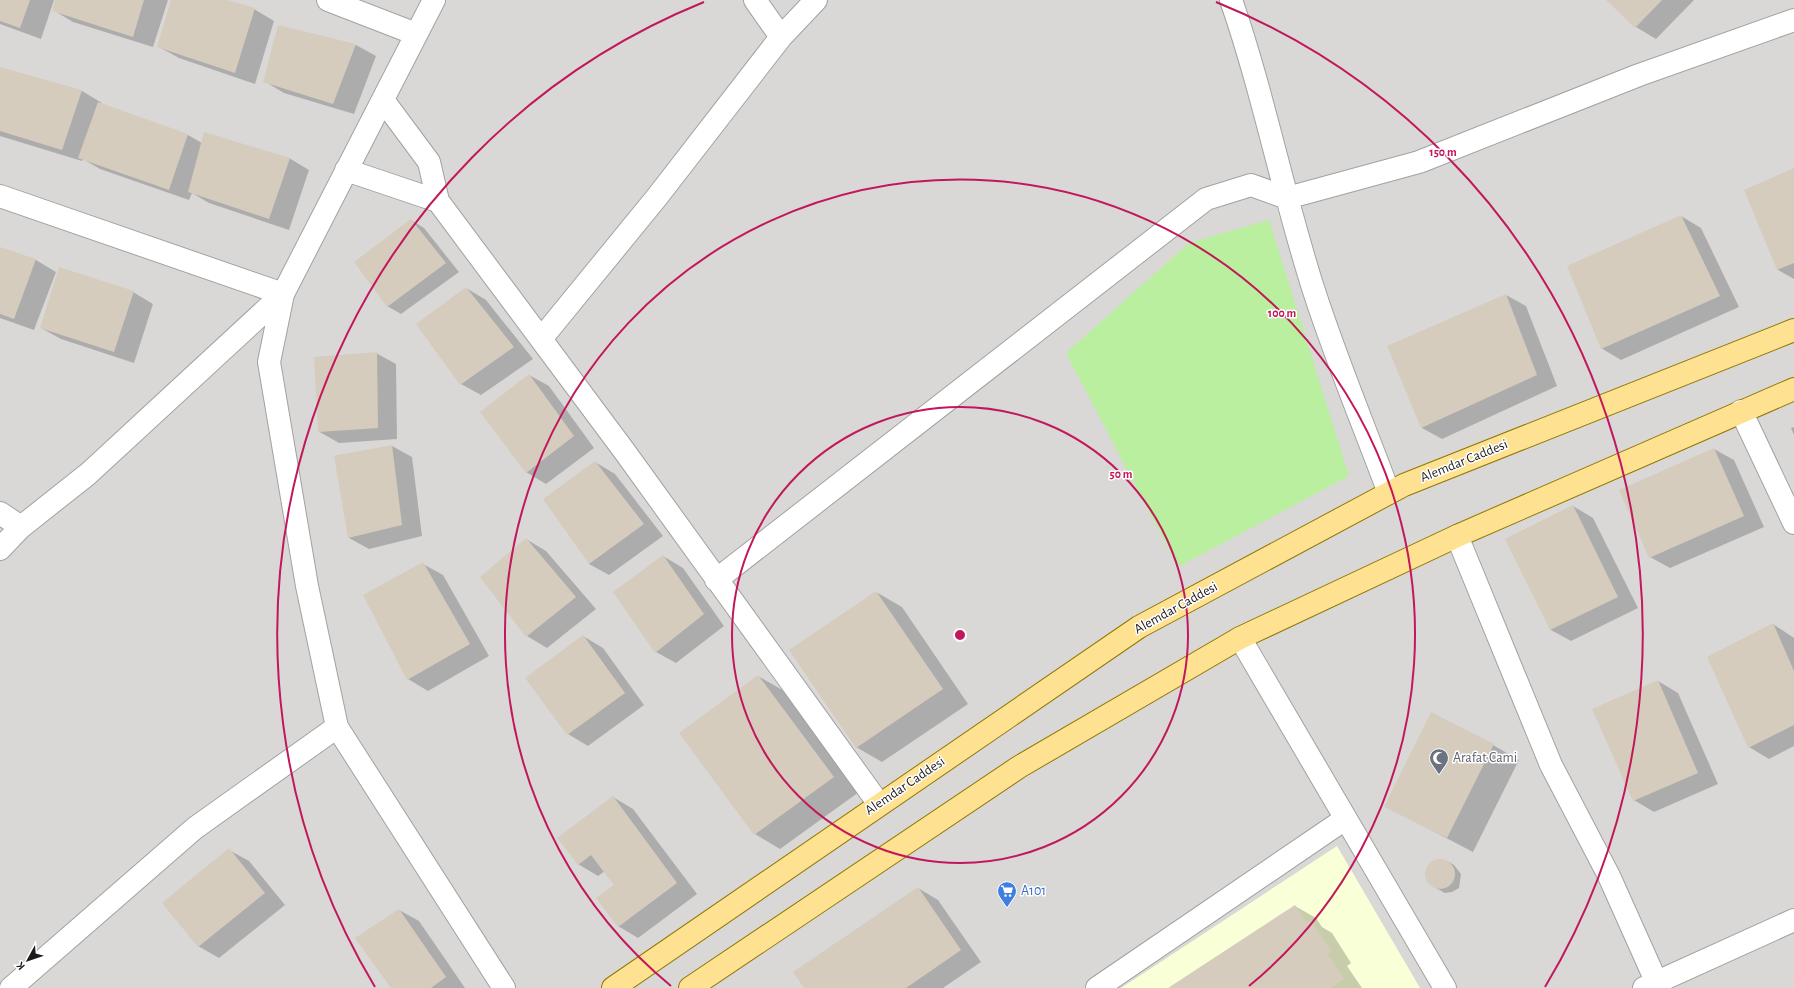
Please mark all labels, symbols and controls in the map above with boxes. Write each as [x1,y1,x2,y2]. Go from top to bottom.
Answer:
text: 150 m [1429,146,1457,158]
text: 100 m [1268,307,1296,319]
street label: Alemdar Caddesi [1418,437,1510,485]
text: 50 m [1110,468,1133,480]
street label: Alemdar Caddesi [1132,579,1220,637]
centre of rings [953,628,967,642]
mosque icon: Arafat Cami [1428,747,1450,775]
place label: Arafat Cami [1453,751,1517,765]
street label: Alemdar Caddesi [863,754,947,818]
supermarket icon: A101 [996,880,1018,908]
place label: A101 [1021,884,1046,898]
north arrow [8,940,48,980]
text: K [14,960,27,972]

